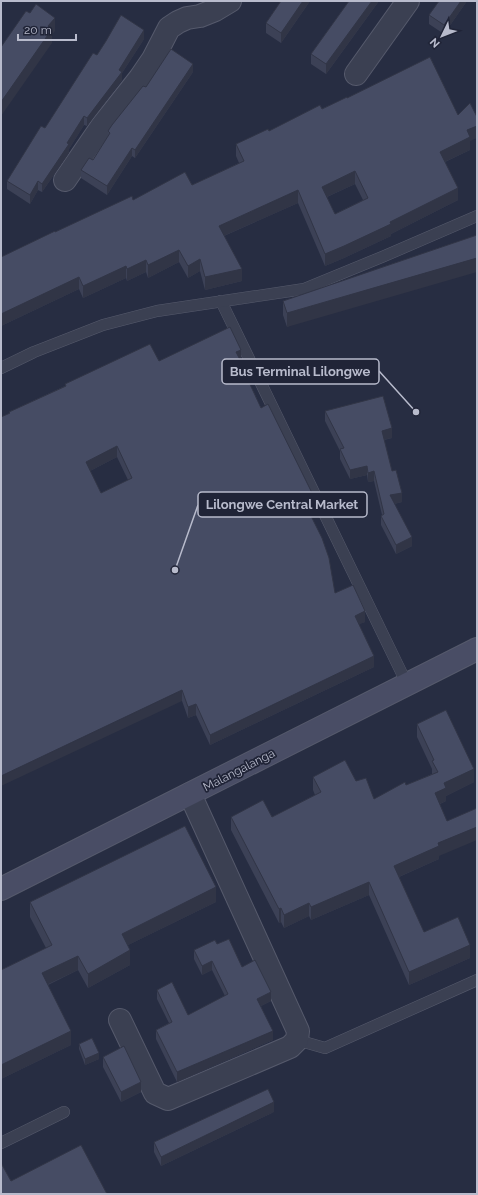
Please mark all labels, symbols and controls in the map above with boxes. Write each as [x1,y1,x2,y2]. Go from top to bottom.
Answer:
scale bar [18,16,76,42]
north arrow [422,16,462,56]
text: 20 m [24,23,52,37]
text: N [427,35,443,50]
callout: Bus Terminal Lilongwe [222,359,379,384]
text: Bus Terminal Lilongwe [230,364,371,379]
callout: Lilongwe Central Market [198,492,367,517]
text: Lilongwe Central Market [206,497,358,512]
street label: Malangalanga [201,746,277,794]

